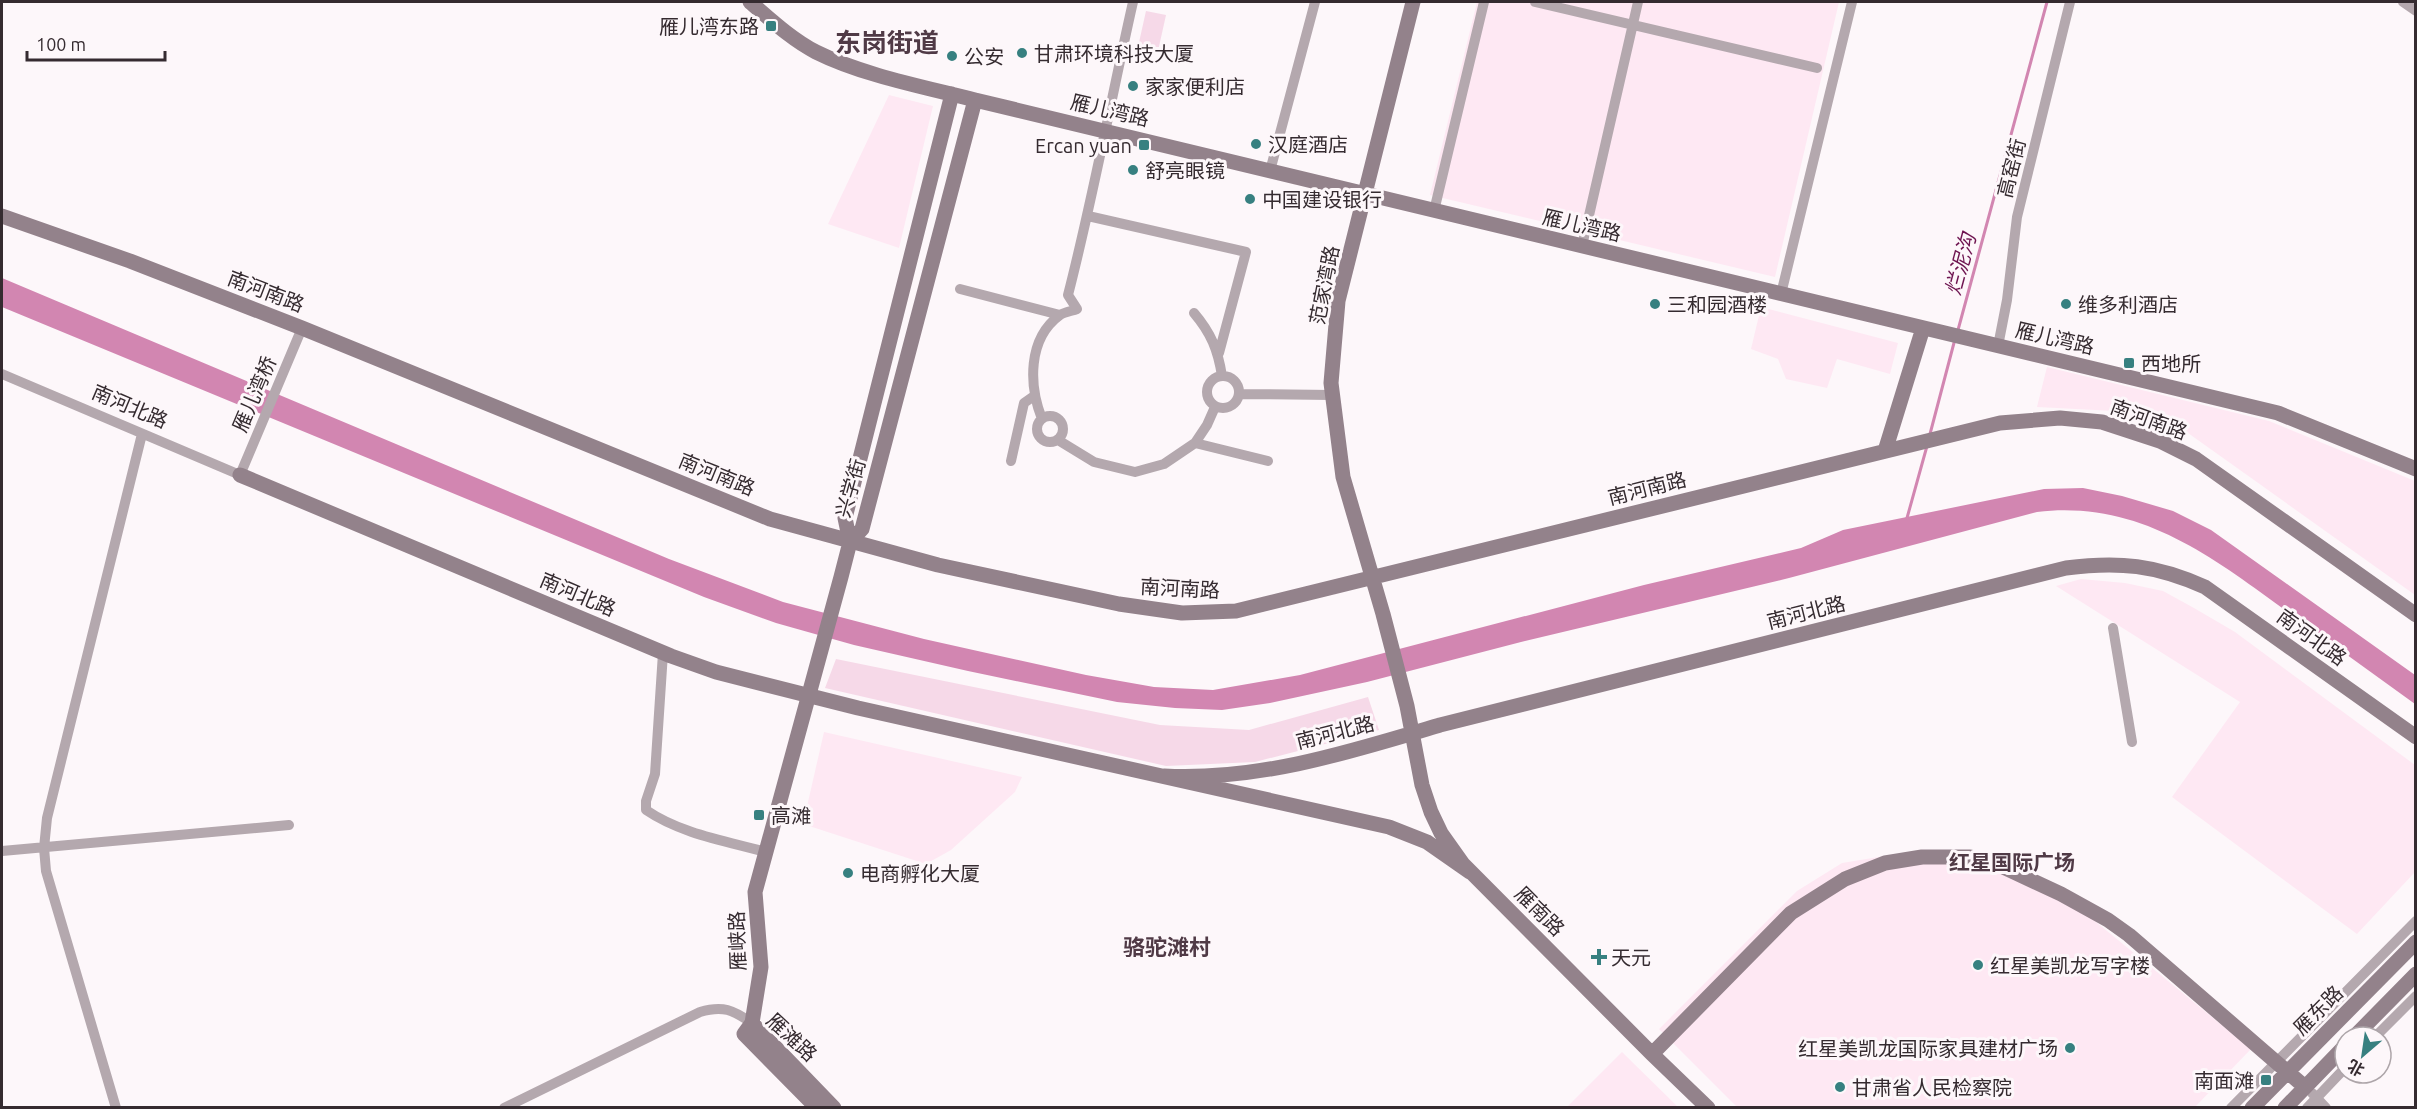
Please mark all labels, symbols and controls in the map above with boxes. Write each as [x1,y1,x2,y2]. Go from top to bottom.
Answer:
place label: 雁儿湾东路 [659,15,759,38]
marker: 雁儿湾东路 [764,19,778,33]
scale bar [27,24,165,62]
district label: 东岗街道 [835,28,939,57]
text: 100 m [36,34,86,54]
place label: 甘肃环境科技大厦 [1034,42,1194,65]
place label: 公安 [964,45,1004,68]
marker: 甘肃环境科技大厦 [1015,46,1029,60]
marker: 公安 [945,49,959,63]
place label: 家家便利店 [1145,75,1245,98]
marker: 家家便利店 [1126,79,1140,93]
street label: 雁儿湾路 [1068,90,1152,130]
place label: 汉庭酒店 [1268,133,1348,156]
place label: Ercan yuan [1035,134,1132,157]
street label: 高窑街 [1993,136,2029,200]
marker: 汉庭酒店 [1249,137,1263,151]
marker: Ercan yuan [1137,138,1151,152]
place label: 舒亮眼镜 [1145,159,1225,182]
marker: 舒亮眼镜 [1126,163,1140,177]
place label: 中国建设银行 [1262,188,1382,211]
marker: 中国建设银行 [1243,192,1257,206]
street label: 雁儿湾路 [1540,205,1624,245]
water label: 烂泥沟 [1940,229,1980,298]
street label: 范家湾路 [1305,244,1343,326]
street label: 南河南路 [225,266,307,316]
place label: 三和园酒楼 [1667,293,1767,316]
place label: 维多利酒店 [2078,293,2178,316]
marker: 三和园酒楼 [1648,297,1662,311]
marker: 维多利酒店 [2059,297,2073,311]
street label: 雁儿湾路 [2013,318,2097,358]
place label: 西地所 [2141,352,2201,375]
street label: 雁儿湾桥 [228,353,280,435]
marker: 西地所 [2122,356,2136,370]
street label: 南河北路 [89,380,171,432]
street label: 南河南路 [2107,395,2191,443]
street label: 南河南路 [676,448,758,500]
street label: 兴学街 [831,456,869,520]
street label: 南河南路 [1605,467,1689,509]
street label: 南河北路 [537,568,619,620]
street label: 南河南路 [1139,574,1221,602]
street label: 南河北路 [1764,591,1848,633]
street label: 南河北路 [2273,604,2351,670]
street label: 南河北路 [1293,711,1377,753]
place label: 高滩 [771,804,811,827]
marker: 高滩 [752,808,766,822]
district label: 红星国际广场 [1949,850,2075,874]
place label: 电商孵化大厦 [860,862,980,885]
marker: 电商孵化大厦 [841,866,855,880]
street label: 雁南路 [1511,882,1569,940]
street label: 雁峡路 [724,911,750,971]
district label: 骆驼滩村 [1123,934,1211,959]
place label: 天元 [1611,946,1651,969]
marker: 天元 [1592,950,1606,964]
place label: 红星美凯龙写字楼 [1990,954,2150,977]
marker: 红星美凯龙写字楼 [1971,958,1985,972]
street label: 雁东路 [2289,981,2347,1039]
street label: 雁滩路 [762,1008,822,1066]
north arrow [2333,1025,2393,1085]
place label: 红星美凯龙国际家具建材广场 [1798,1037,2058,1060]
marker: 红星美凯龙国际家具建材广场 [2063,1041,2077,1055]
text: 北 [2344,1056,2367,1080]
place label: 南面滩 [2194,1069,2254,1092]
marker: 南面滩 [2259,1073,2273,1087]
place label: 甘肃省人民检察院 [1852,1076,2012,1099]
marker: 甘肃省人民检察院 [1833,1080,1847,1094]

